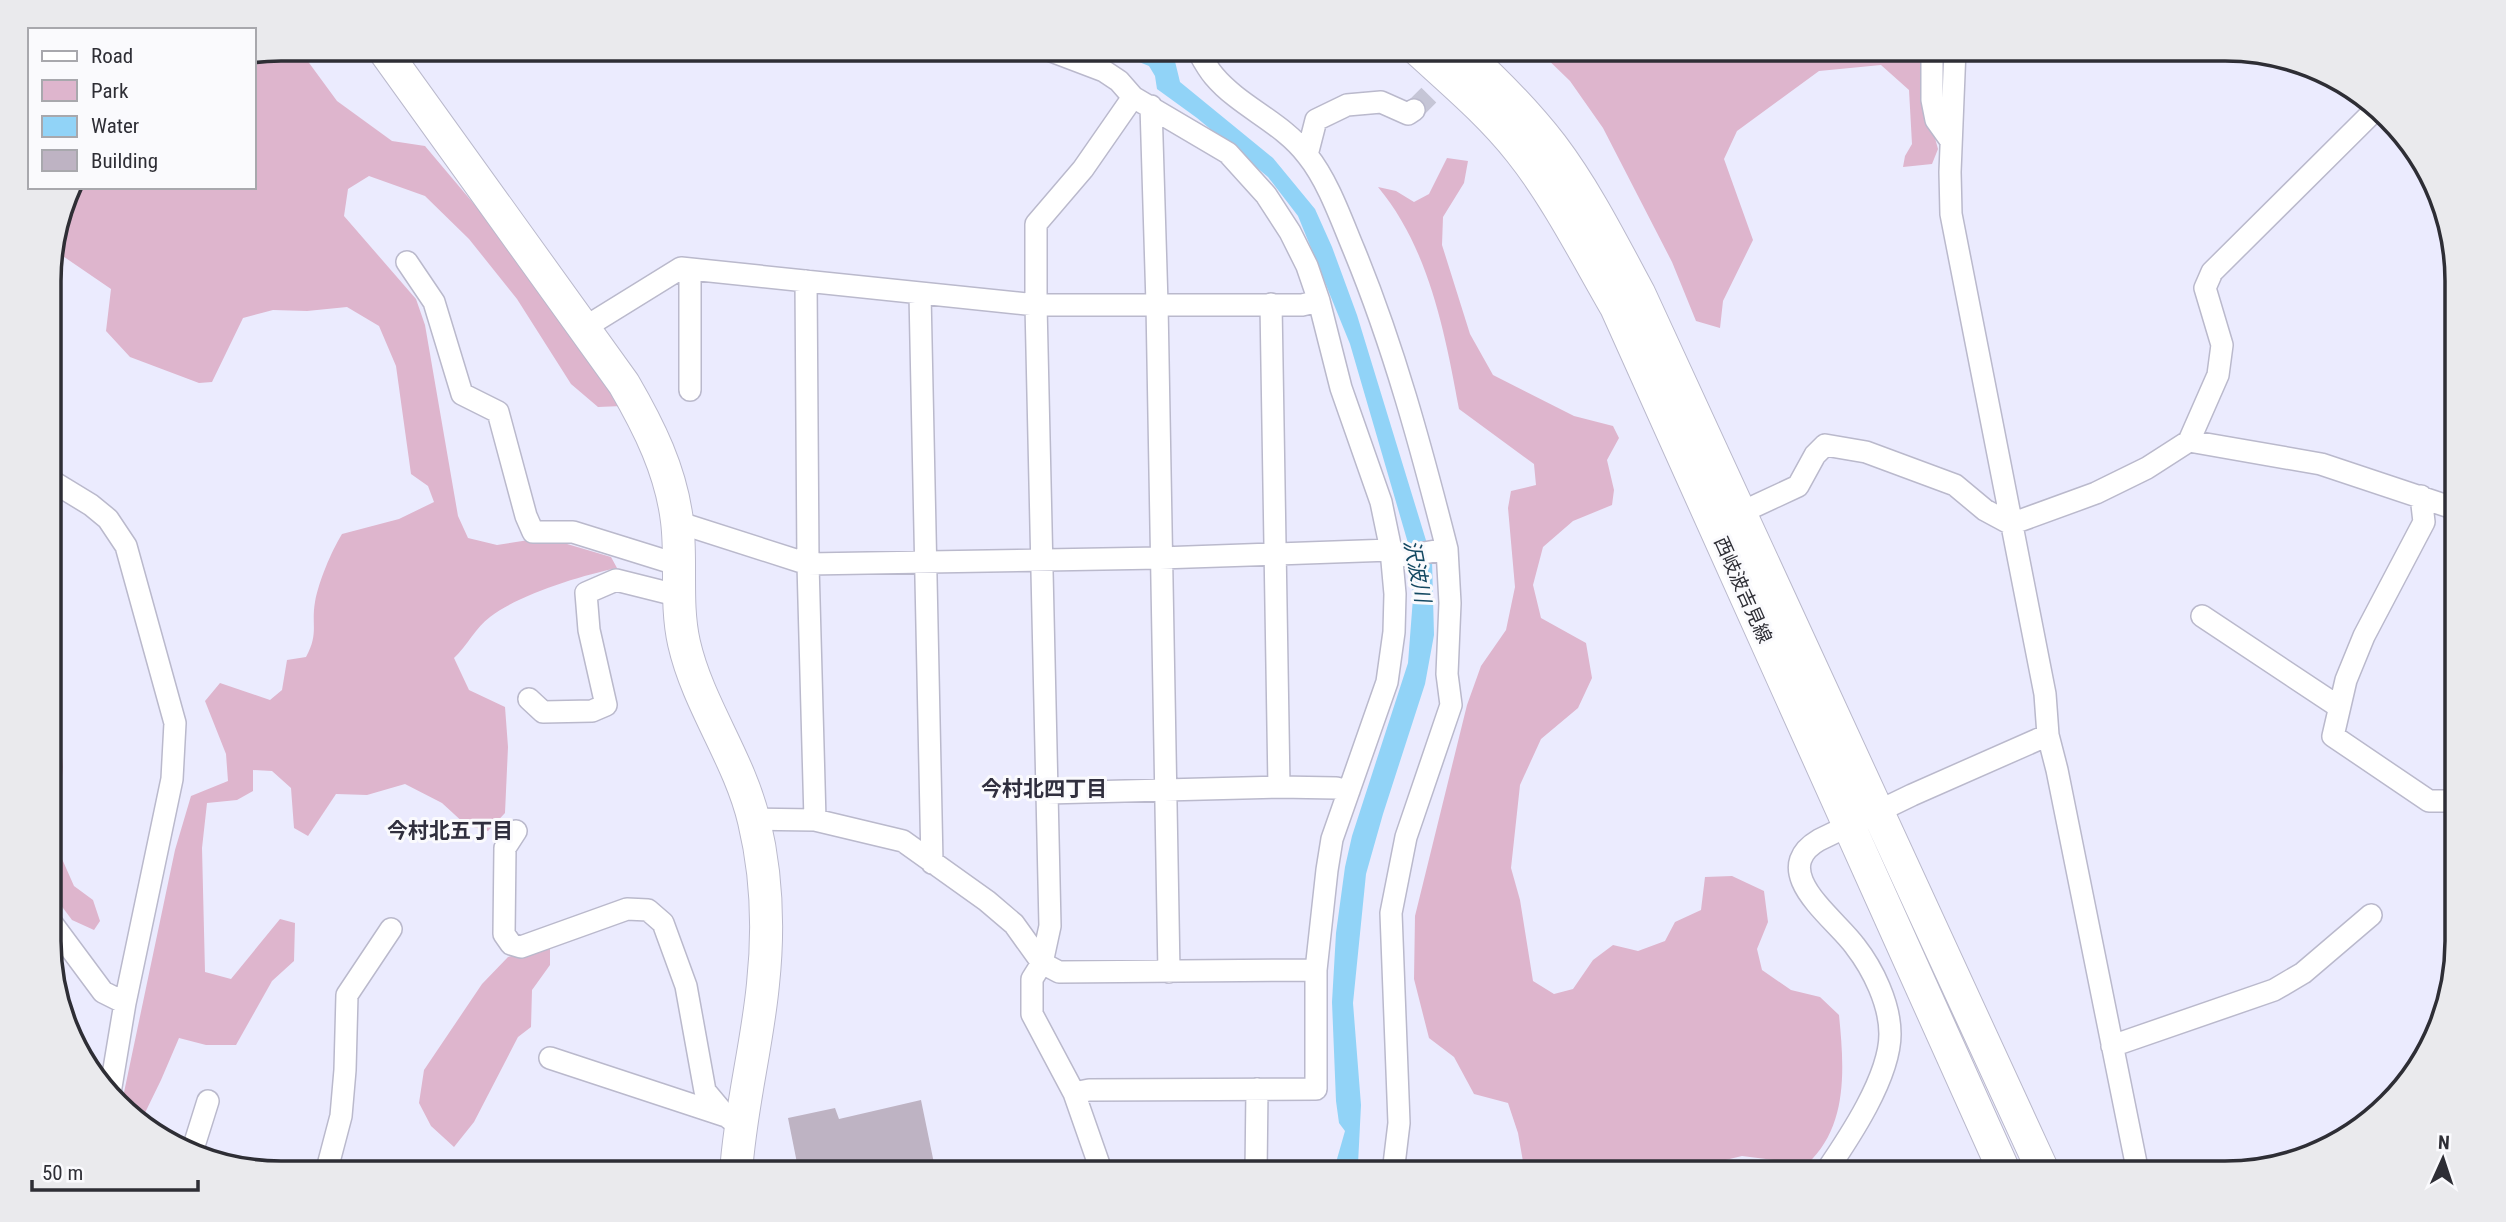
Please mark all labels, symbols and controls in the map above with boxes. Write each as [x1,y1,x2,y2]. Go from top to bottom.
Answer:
legend [28,28,256,189]
text: Road [91,44,133,68]
text: Park [91,79,129,103]
text: Water [91,114,139,138]
text: Building [91,149,158,173]
street label: 西岐波吉見線 [1709,533,1777,647]
water label: 沢波川 [1399,538,1435,606]
district label: 今村北四丁目 [981,777,1107,801]
district label: 今村北五丁目 [387,819,513,843]
north arrow [2408,1124,2478,1194]
text: N [2437,1131,2450,1154]
scale bar [32,1148,198,1192]
text: 50 m [42,1161,83,1185]

